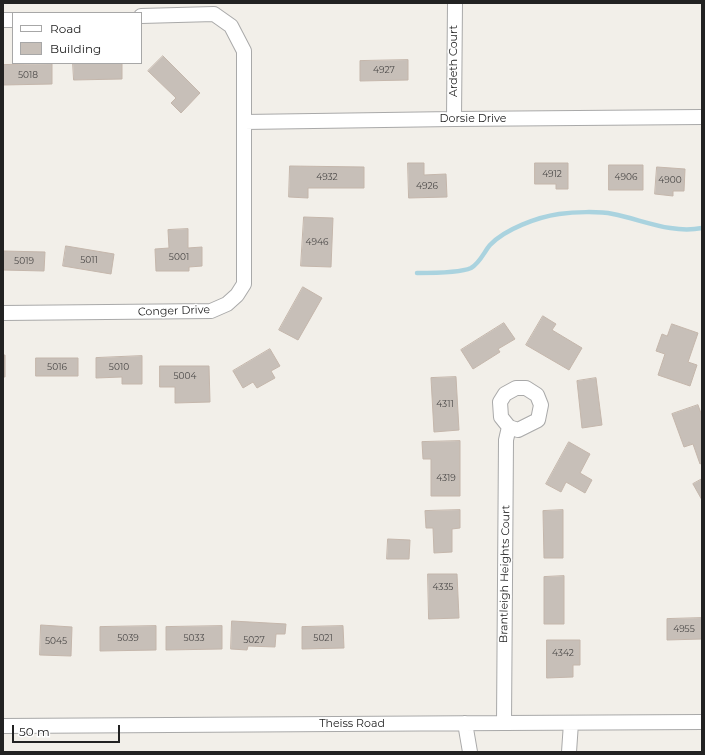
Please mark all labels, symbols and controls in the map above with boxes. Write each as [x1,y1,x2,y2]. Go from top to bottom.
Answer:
legend [12,12,142,64]
text: Road [50,21,81,36]
street label: Ardeth Court [447,25,461,97]
text: Building [50,41,101,56]
house number: 4927 [373,65,395,75]
house number: 5018 [18,70,38,80]
street label: Dorsie Drive [439,112,507,126]
house number: 4912 [542,169,562,179]
house number: 4932 [316,172,338,182]
house number: 4906 [615,172,637,182]
house number: 4900 [658,175,682,185]
house number: 4926 [416,181,438,191]
house number: 4946 [306,237,328,247]
house number: 5001 [169,252,189,262]
house number: 5011 [80,255,98,265]
house number: 5019 [14,256,34,266]
street label: Conger Drive [138,303,210,319]
house number: 5016 [47,362,67,372]
house number: 5010 [109,362,129,372]
house number: 5004 [174,371,196,381]
house number: 4311 [436,399,454,409]
house number: 4319 [436,473,456,483]
street label: Brantleigh Heights Court [497,505,513,643]
house number: 4335 [433,582,453,592]
house number: 4955 [673,624,695,634]
house number: 5039 [117,633,139,643]
house number: 5033 [183,633,205,643]
house number: 5021 [313,633,333,643]
house number: 5027 [243,635,265,645]
house number: 5045 [45,636,67,646]
house number: 4342 [552,648,574,658]
scale bar [14,717,122,743]
street label: Theiss Road [319,717,385,731]
text: 50 m [19,724,50,739]

